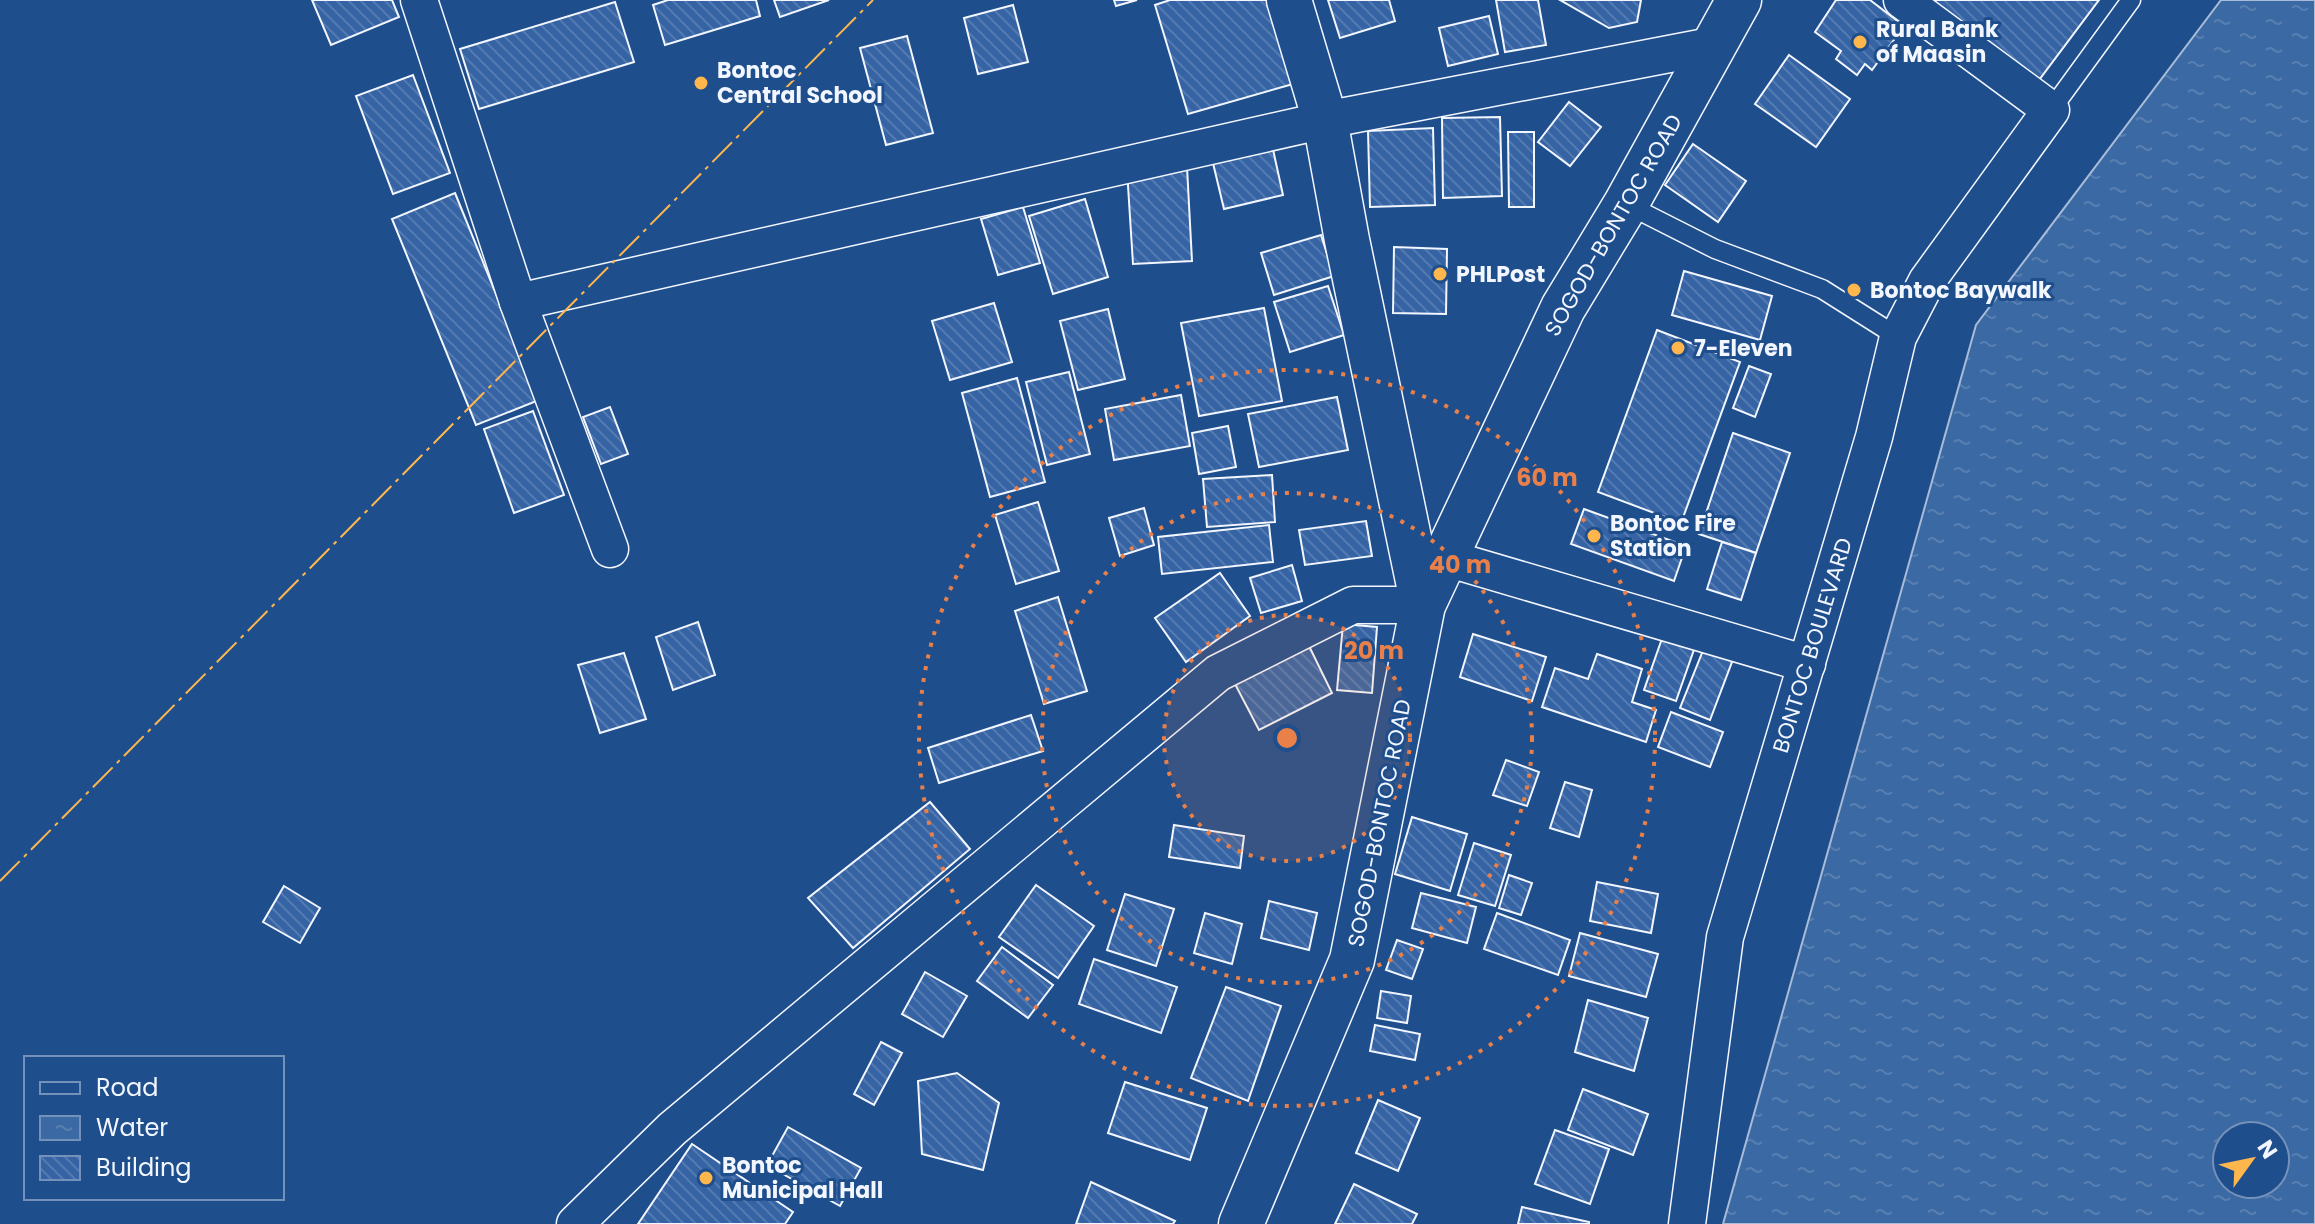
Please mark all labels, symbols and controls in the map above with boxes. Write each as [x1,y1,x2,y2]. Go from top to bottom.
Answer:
place label: Rural Bank of Maasin [1876,14,1999,70]
marker: Rural Bank of Maasin [1851,33,1869,51]
place label: Bontoc Central School [717,55,883,111]
marker: Bontoc Central School [692,74,710,92]
street label: SOGOD-BONTOC ROAD [1537,109,1690,342]
place label: PHLPost [1456,259,1545,290]
marker: PHLPost [1431,265,1449,283]
place label: Bontoc Baywalk [1870,275,2052,306]
marker: Bontoc Baywalk [1845,281,1863,299]
place label: 7-Eleven [1694,333,1793,364]
marker: 7-Eleven [1669,339,1687,357]
text: 60 m [1516,461,1578,494]
place label: Bontoc Fire Station [1610,508,1736,564]
marker: Bontoc Fire Station [1585,527,1603,545]
street label: BONTOC BOULEVARD [1765,534,1860,756]
text: 40 m [1429,548,1491,581]
text: 20 m [1344,634,1404,667]
street label: SOGOD-BONTOC ROAD [1340,697,1419,950]
centre of rings [1273,724,1301,752]
legend [24,1056,284,1200]
text: Road [96,1071,158,1104]
text: Water [96,1111,168,1144]
north arrow [2211,1120,2291,1200]
text: N [2250,1134,2285,1165]
place label: Bontoc Municipal Hall [722,1150,883,1206]
text: Building [96,1151,192,1184]
marker: Bontoc Municipal Hall [697,1169,715,1187]

